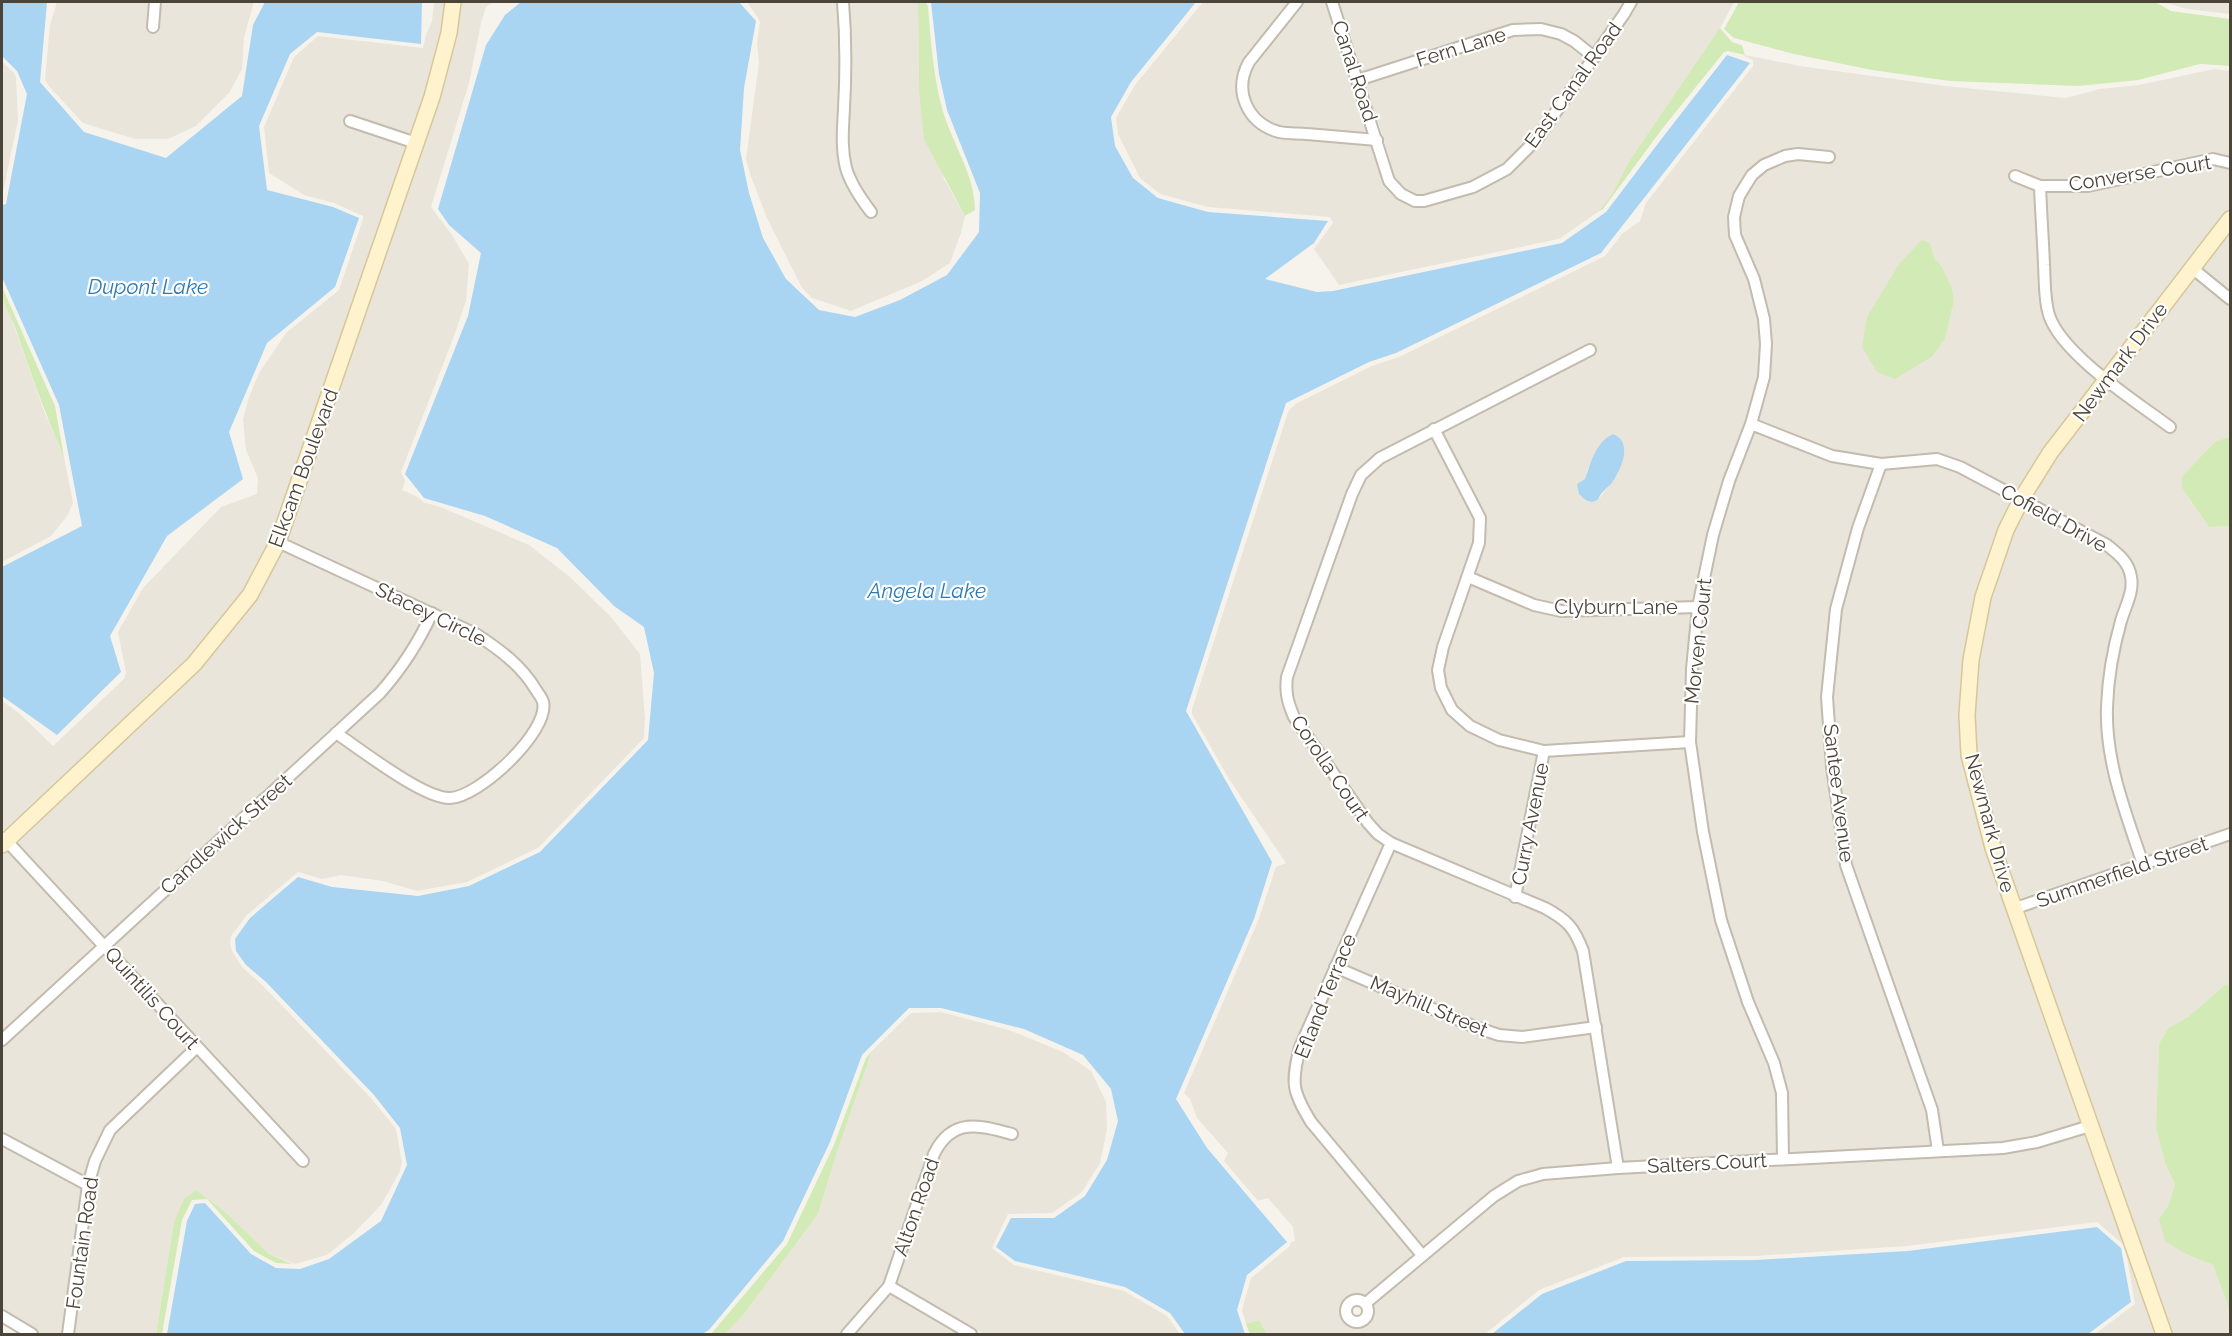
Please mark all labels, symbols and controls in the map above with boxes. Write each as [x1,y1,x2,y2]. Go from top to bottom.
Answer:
street label: Canal Road [1327,17,1383,125]
street label: East Canal Road [1519,17,1627,153]
street label: Fern Lane [1413,22,1509,72]
street label: Converse Court [2067,150,2213,196]
water label: Dupont Lake [88,274,208,299]
street label: Newmark Drive [2067,298,2173,426]
street label: Elkcam Boulevard [263,385,343,551]
street label: Cofield Drive [1997,479,2112,557]
street label: Stacey Circle [372,577,491,651]
street label: Morven Court [1679,577,1717,705]
water label: Angela Lake [867,578,986,603]
street label: Clyburn Lane [1554,595,1678,619]
street label: Corolla Court [1286,711,1374,826]
street label: Santee Avenue [1819,722,1859,864]
street label: Newmark Drive [1960,751,2020,895]
street label: Curry Avenue [1506,760,1554,887]
street label: Candlewick Street [155,769,297,899]
street label: Summerfield Street [2033,831,2211,913]
street label: Efland Terrace [1289,930,1361,1062]
street label: Quintilis Court [100,942,204,1054]
street label: Mayhill Street [1366,970,1492,1042]
street label: Salters Court [1647,1148,1768,1178]
street label: Alton Road [888,1155,944,1259]
street label: Fountain Road [61,1175,103,1311]

